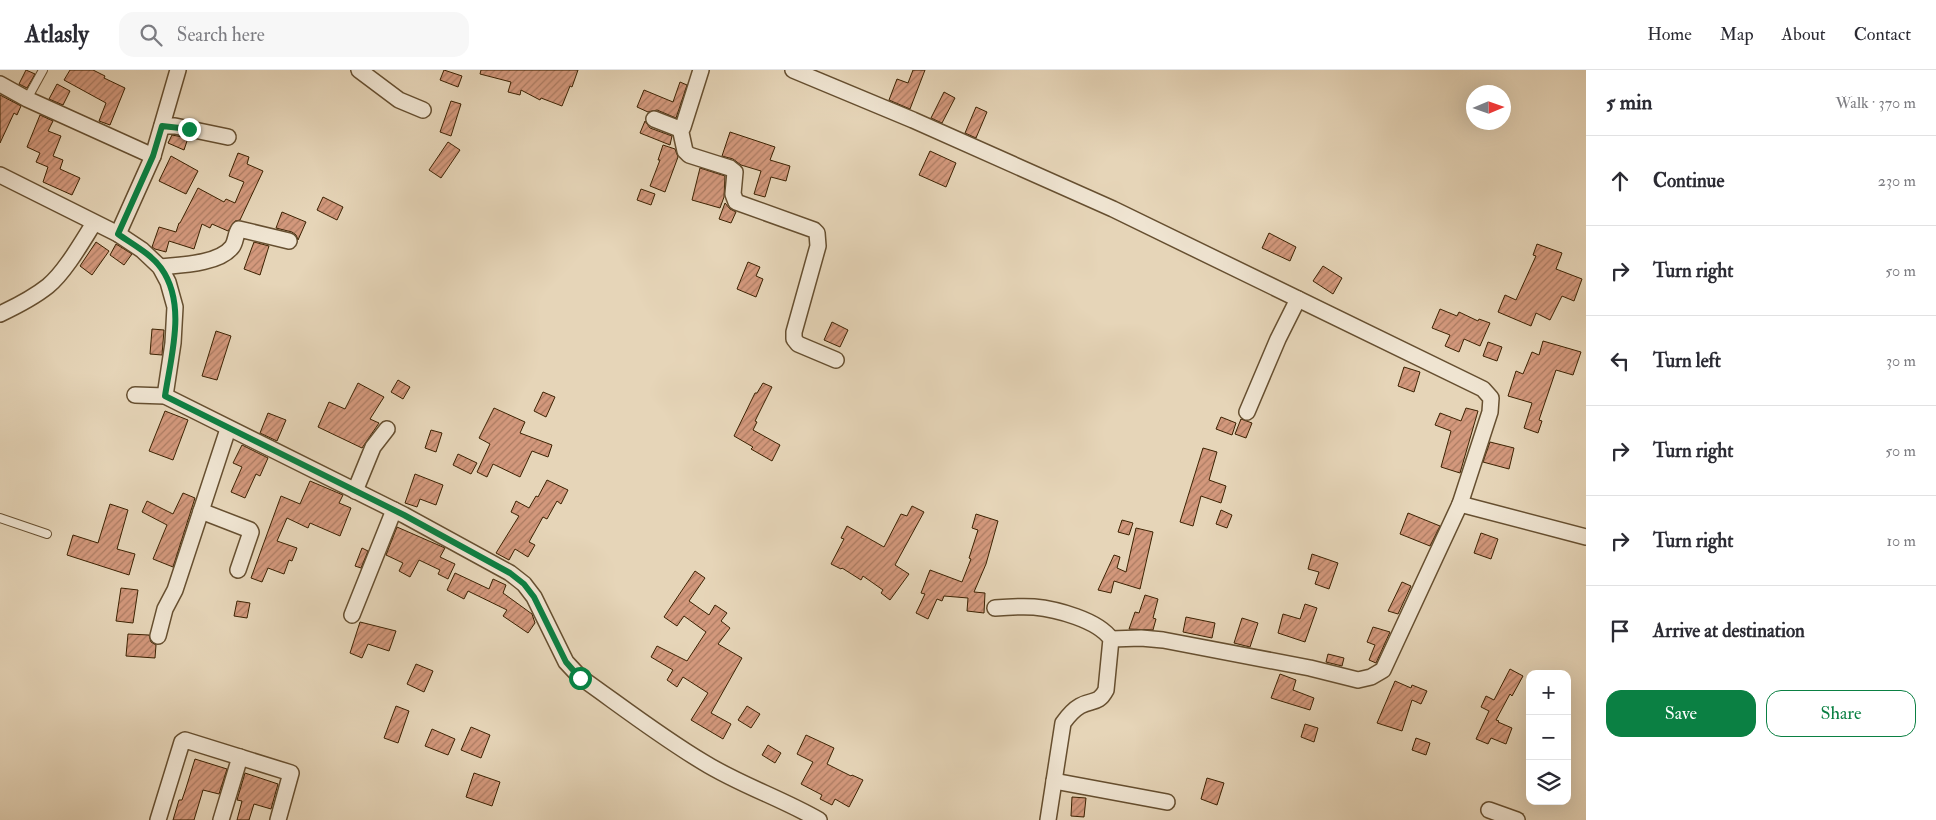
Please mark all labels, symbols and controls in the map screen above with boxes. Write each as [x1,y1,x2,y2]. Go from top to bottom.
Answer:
search box [119,12,469,57]
text: Atlasly [25,19,89,50]
icon: search [137,21,165,49]
text: Search here [177,23,265,47]
text: Home [1647,23,1692,46]
text: Map [1720,23,1754,46]
text: About [1782,23,1826,46]
text: Contact [1854,23,1911,46]
north arrow [1466,85,1511,130]
text: 5 min [1606,89,1652,116]
text: Walk · 370 m [1835,93,1916,113]
route end [178,118,201,141]
icon: ahead [1606,167,1634,195]
text: Continue [1653,169,1724,193]
text: 230 m [1878,171,1916,191]
icon: right [1606,257,1634,285]
text: Turn right [1653,259,1733,283]
text: 50 m [1885,261,1916,281]
icon: left [1606,347,1634,375]
text: Turn left [1653,349,1721,373]
text: 30 m [1886,351,1916,371]
icon: right [1606,437,1634,465]
text: Turn right [1653,439,1733,463]
text: 50 m [1885,441,1916,461]
icon: right [1606,527,1634,555]
text: Turn right [1653,529,1733,553]
text: 10 m [1886,531,1916,551]
icon: arrive [1606,617,1634,645]
text: Arrive at destination [1653,619,1805,643]
route start [569,667,592,690]
map controls [1526,670,1571,805]
button: + [1526,670,1571,715]
button: Save [1606,690,1756,737]
button: Share [1766,690,1916,737]
button: − [1526,715,1571,760]
button: layers [1526,760,1571,805]

